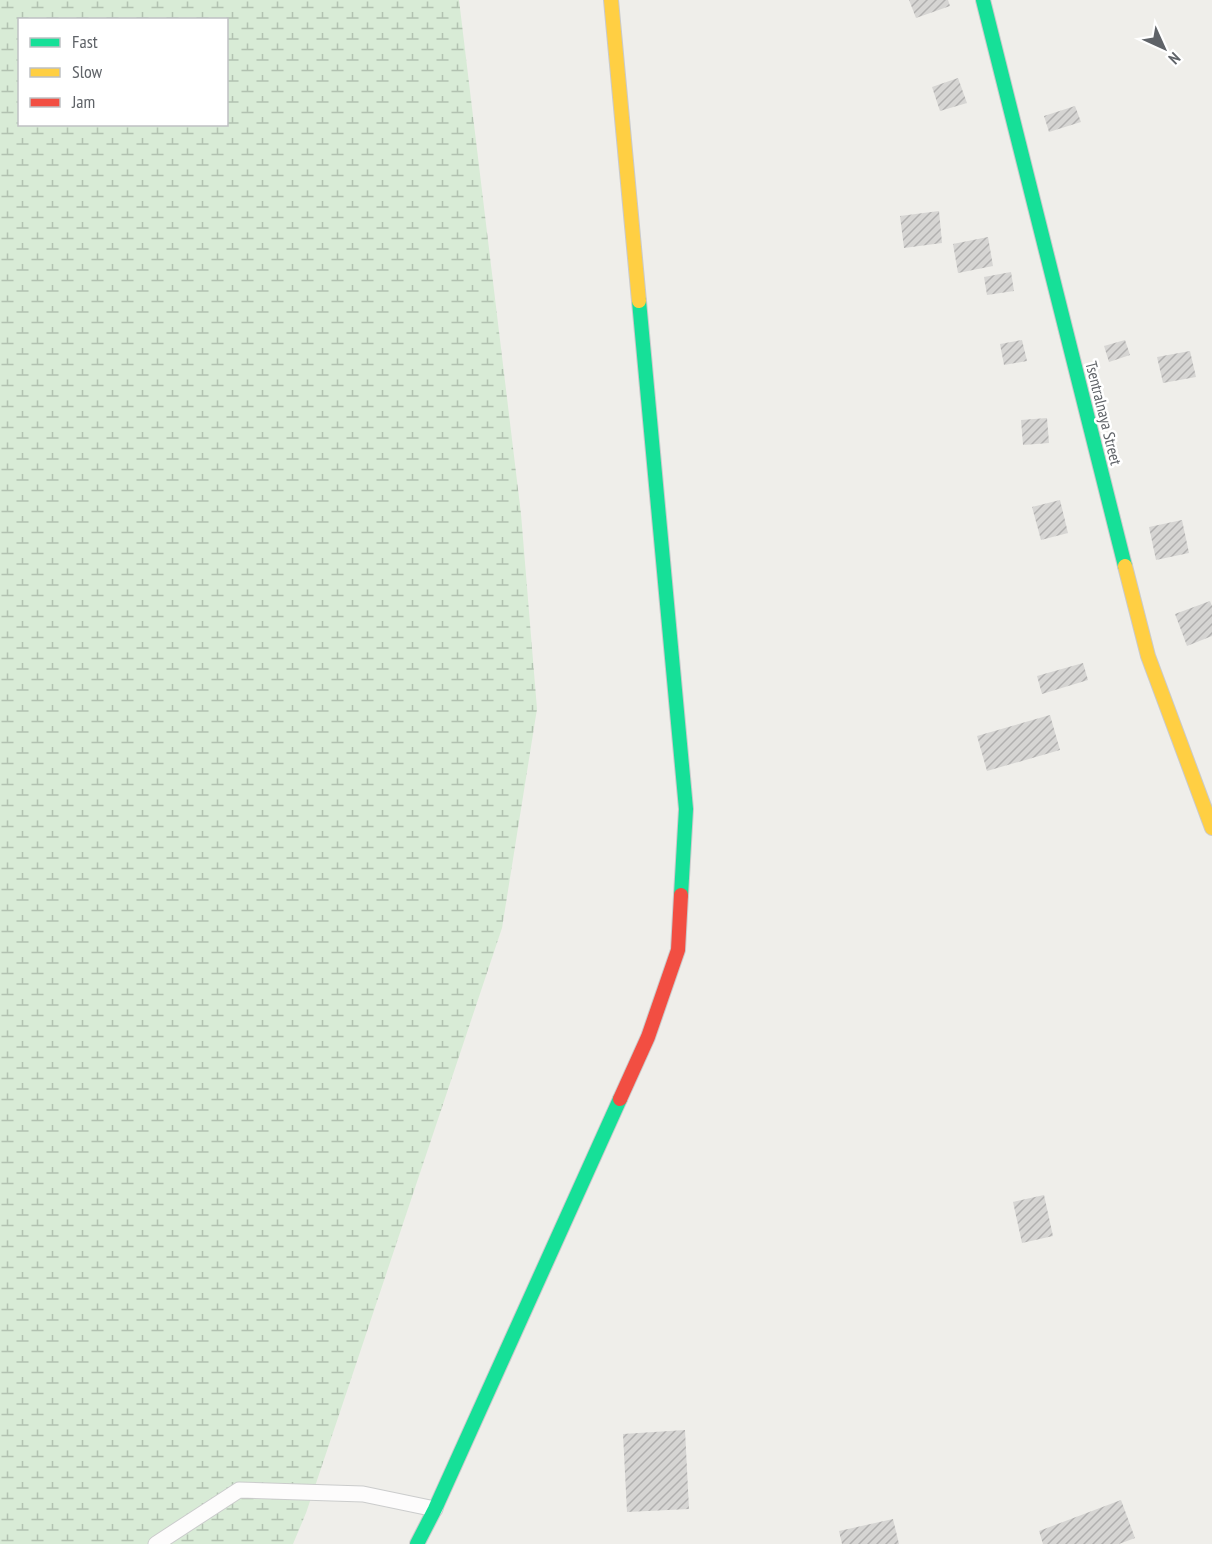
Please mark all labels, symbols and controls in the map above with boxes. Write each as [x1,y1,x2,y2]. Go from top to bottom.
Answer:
legend [18,18,228,126]
north arrow [1134,18,1194,78]
text: Fast [72,30,98,53]
text: N [1164,48,1185,69]
text: Slow [72,60,103,83]
text: Jam [71,90,95,113]
street label: Tsentralnaya Street [1081,359,1127,467]

